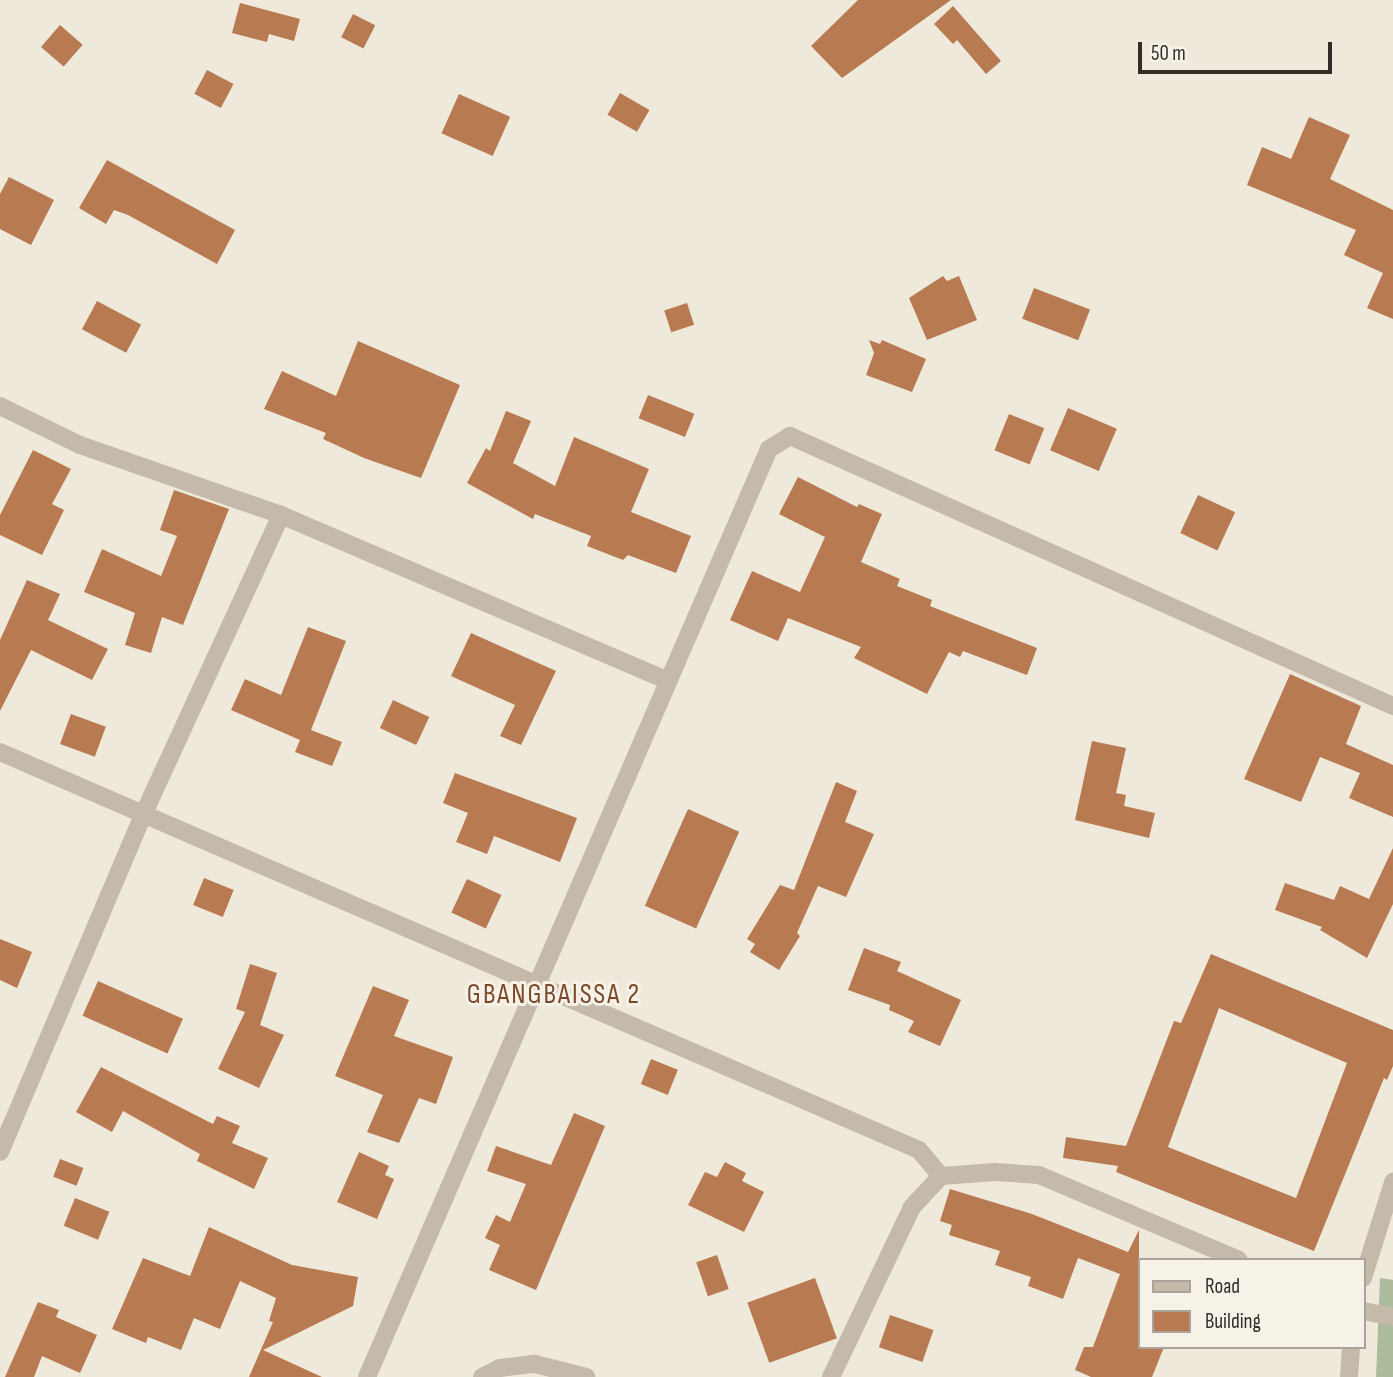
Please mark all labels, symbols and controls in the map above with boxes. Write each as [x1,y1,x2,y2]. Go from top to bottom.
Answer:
scale bar [1141,28,1335,72]
text: 50 m [1151,41,1186,66]
district label: GBANGBAISSA 2 [468,978,640,1012]
legend [1138,1258,1365,1349]
text: Road [1205,1274,1240,1299]
text: Building [1205,1309,1261,1334]

